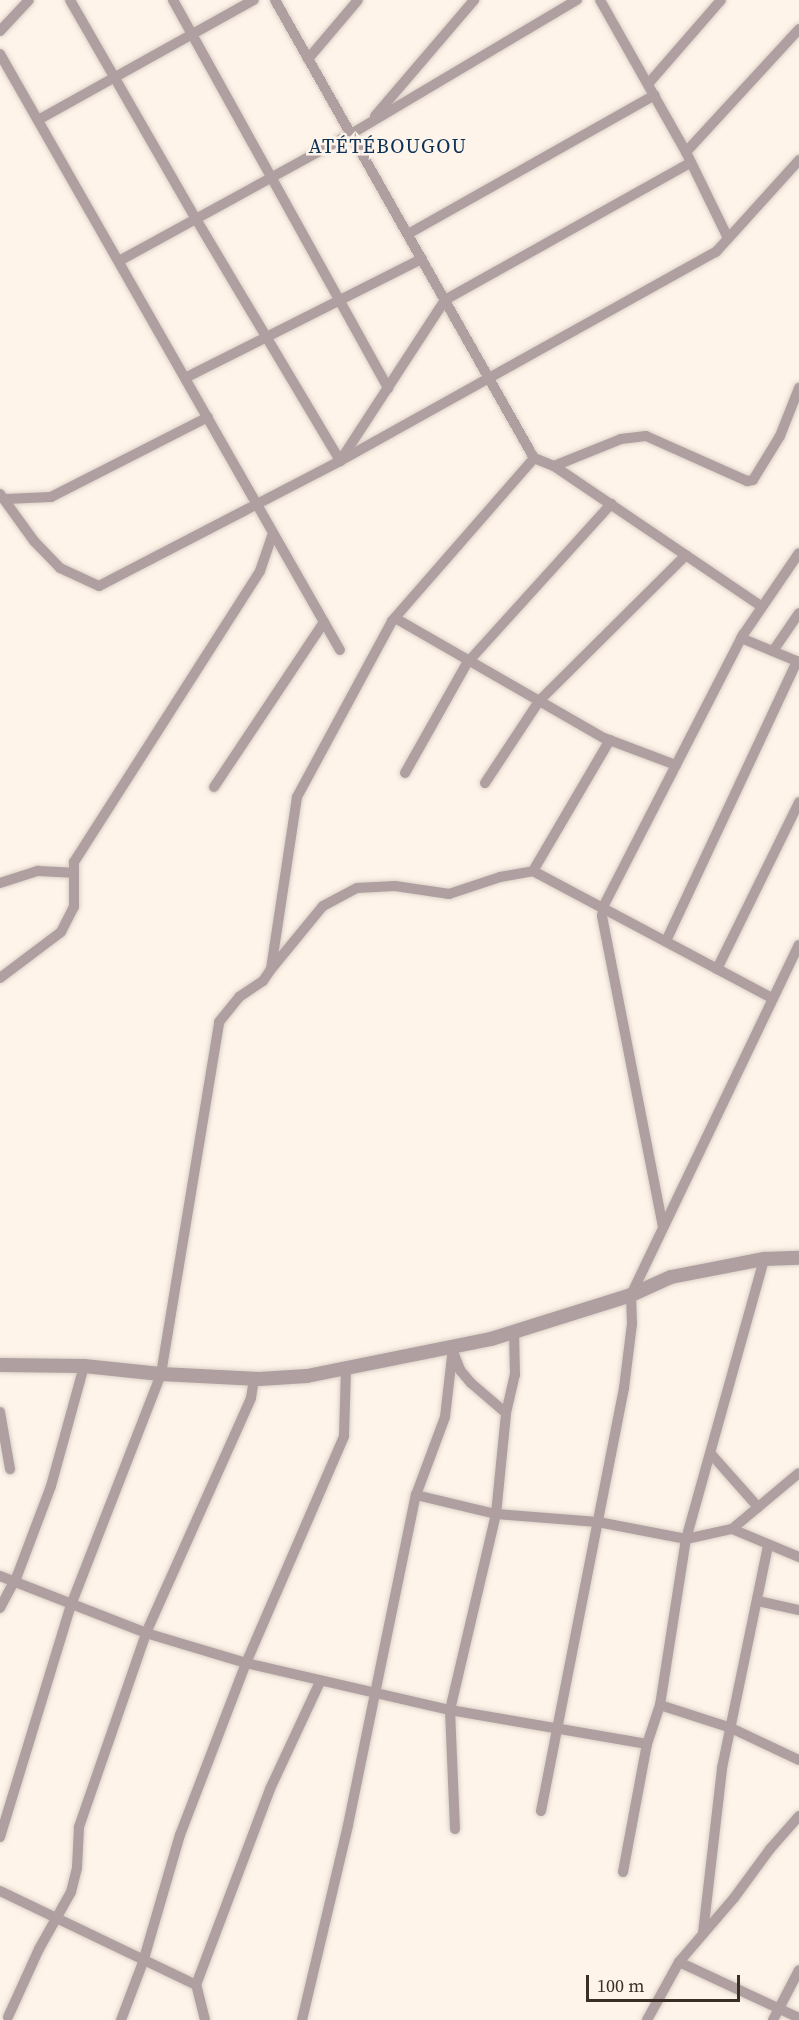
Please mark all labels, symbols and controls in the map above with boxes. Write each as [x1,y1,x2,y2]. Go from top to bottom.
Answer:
district label: ATÉTÉBOUGOU [308,134,468,158]
scale bar [589,1963,744,2001]
text: 100 m [597,1973,644,1998]

